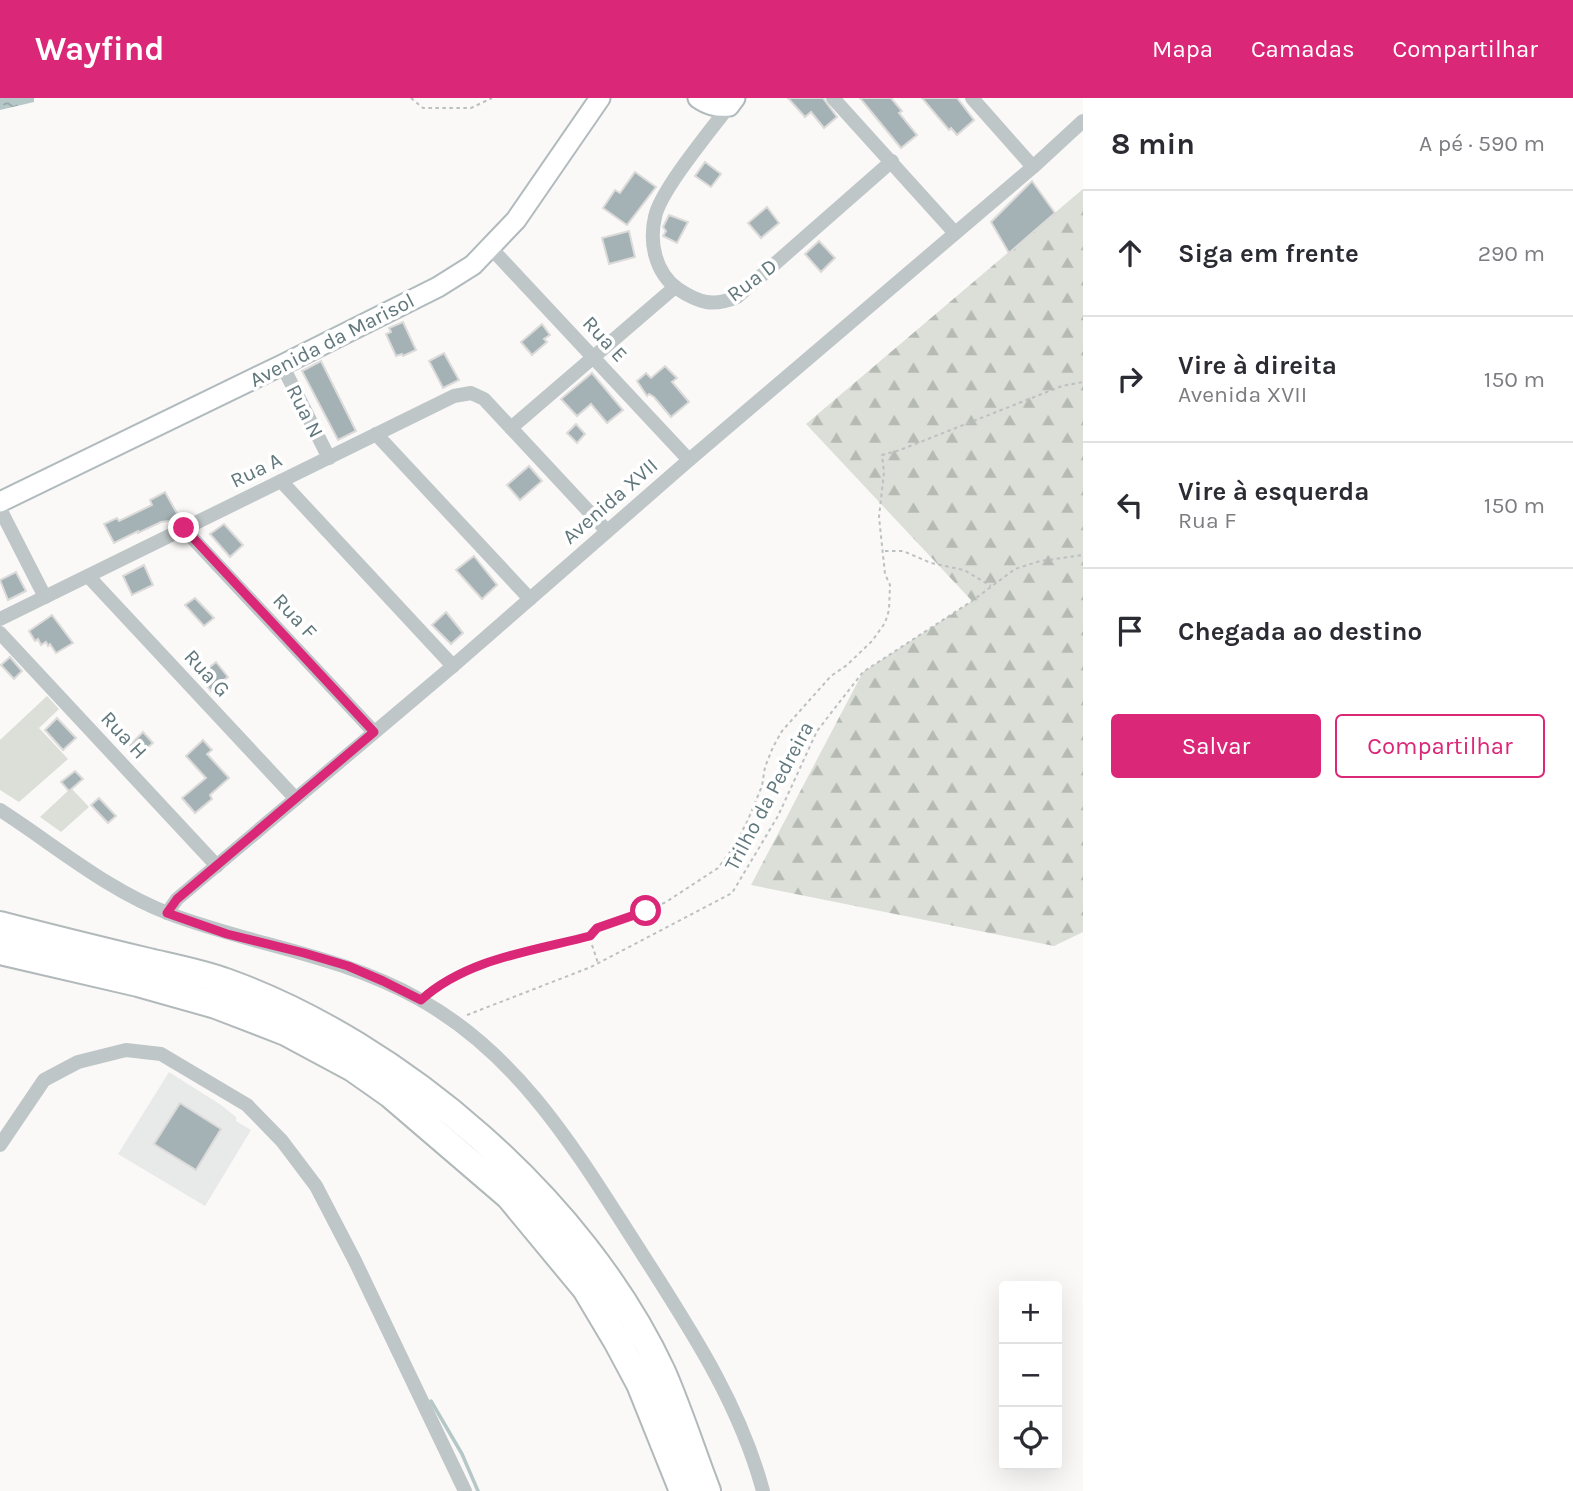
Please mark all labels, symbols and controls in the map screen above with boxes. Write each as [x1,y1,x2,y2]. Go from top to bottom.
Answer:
text: Wayfind [35,30,165,68]
text: Mapa [1152,35,1213,63]
text: Camadas [1251,35,1355,63]
text: Compartilhar [1393,35,1538,63]
text: 8 min [1111,126,1195,162]
text: A pé · 590 m [1419,130,1545,157]
icon: ahead [1111,234,1149,272]
text: Siga em frente [1178,238,1359,269]
text: 290 m [1478,240,1545,267]
street label: Rua D [722,254,782,306]
street label: Avenida da Marisol [246,288,418,392]
street label: Rua E [578,311,632,367]
text: Vire à direita [1178,350,1337,381]
icon: right [1111,360,1149,398]
text: 150 m [1484,366,1545,393]
street label: Rua N [281,380,329,442]
text: Avenida XVII [1178,381,1307,408]
street label: Rua A [226,447,286,493]
street label: Avenida XVII [558,453,662,549]
text: Vire à esquerda [1178,476,1369,507]
icon: left [1111,486,1149,524]
text: 150 m [1484,492,1545,519]
text: Rua F [1178,507,1236,534]
route end [168,512,199,543]
street label: Rua F [268,588,322,644]
icon: arrive [1111,612,1149,650]
text: Chegada ao destino [1178,616,1422,647]
street label: Rua G [179,644,235,702]
street label: Rua H [96,706,152,764]
button: Salvar [1111,714,1321,778]
button: Compartilhar [1335,714,1545,778]
street label: Trilho da Pedreira [720,717,818,875]
route start [630,895,661,926]
map controls [999,1281,1062,1470]
button: + [999,1281,1062,1344]
button: − [999,1344,1062,1407]
button: locate [999,1407,1062,1470]

